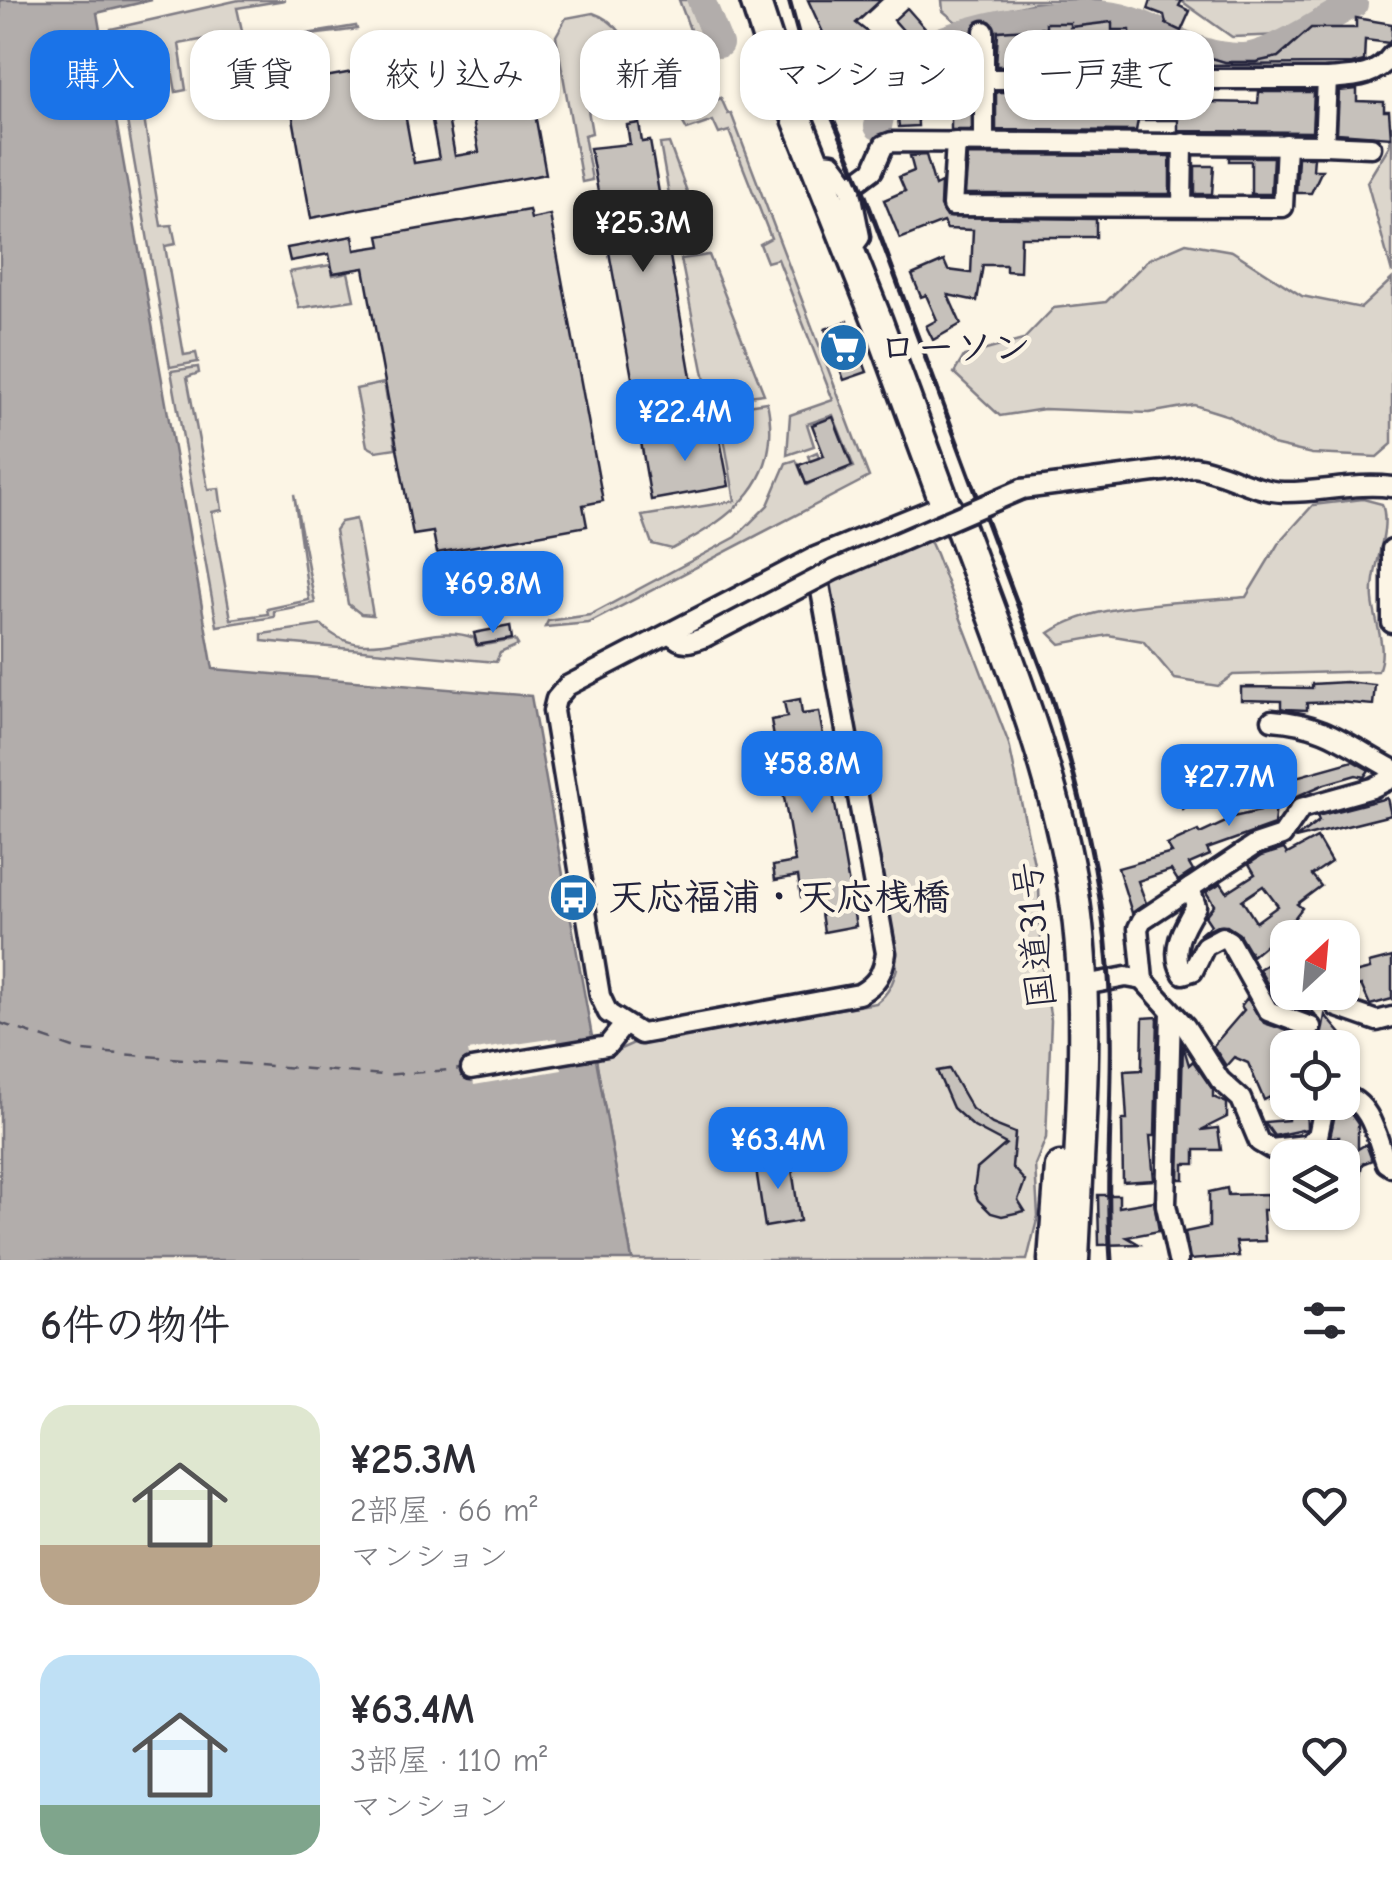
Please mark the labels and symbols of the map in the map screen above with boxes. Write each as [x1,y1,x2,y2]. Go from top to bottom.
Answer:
pin: ¥25.3M [562,190,724,275]
supermarket icon: ローソン [818,322,870,374]
place label: ローソン [879,326,1031,370]
pin: ¥22.4M [604,379,766,464]
pin: ¥69.8M [412,551,574,636]
pin: ¥58.8M [731,731,893,816]
pin: ¥27.7M [1148,744,1310,829]
street label: 国道31号 [1005,859,1065,1011]
bus stop icon: 天応福浦・天応桟橋 [547,872,599,924]
place label: 天応福浦・天応桟橋 [608,876,950,920]
north arrow [1270,920,1360,1010]
pin: ¥63.4M [697,1107,859,1192]

